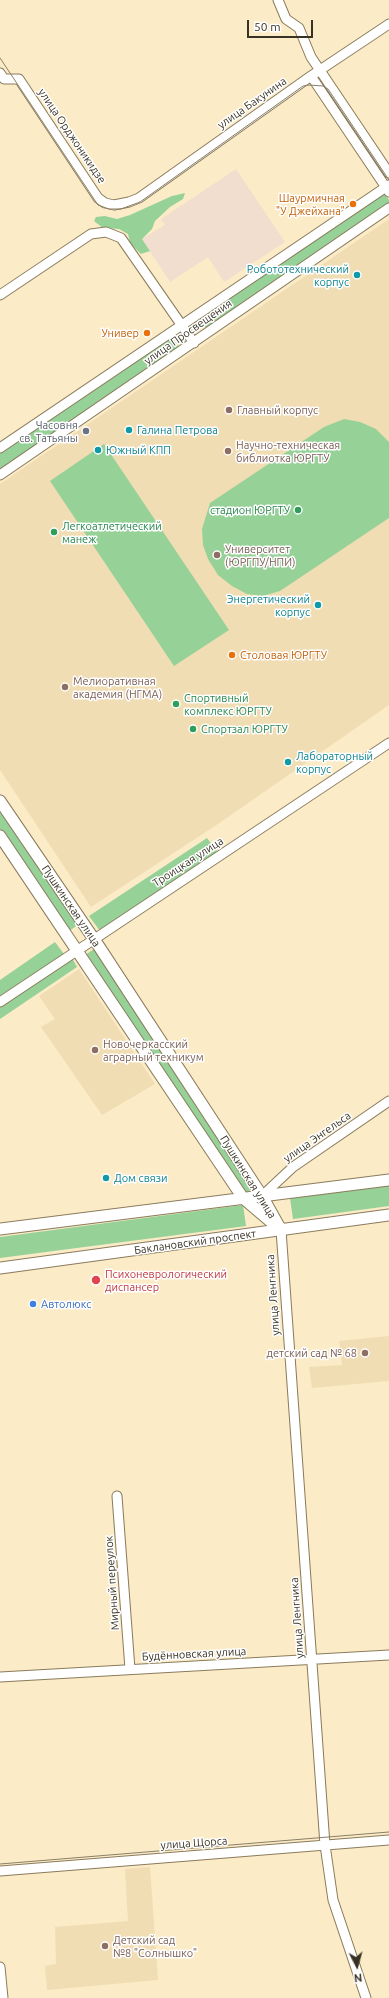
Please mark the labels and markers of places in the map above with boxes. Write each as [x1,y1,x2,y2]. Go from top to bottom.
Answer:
place label: Шаурмичная "У Джейхана" [276,191,345,217]
marker: Шаурмичная "У Джейхана" [348,199,358,209]
place label: Робототехнический корпус [247,262,349,288]
marker: Робототехнический корпус [352,270,362,280]
place label: Универ [101,326,139,340]
marker: Универ [142,328,152,338]
place label: Главный корпус [237,403,318,417]
marker: Главный корпус [224,405,234,415]
place label: Часовня св. Татьяны [19,418,78,444]
place label: Галина Петрова [137,423,218,437]
marker: Галина Петрова [124,425,134,435]
marker: Часовня св. Татьяны [81,426,91,436]
place label: Научно-техническая библиотка ЮРГТУ [236,438,340,464]
place label: Южный КПП [106,443,171,457]
marker: Южный КПП [93,445,103,455]
marker: Научно-техническая библиотка ЮРГТУ [223,446,233,456]
place label: стадион ЮРГТУ [210,503,290,517]
marker: стадион ЮРГТУ [293,505,303,515]
place label: Легкоатлетический манеж [62,519,162,545]
marker: Легкоатлетический манеж [49,527,59,537]
place label: Университет (ЮРГПУ/НПИ) [225,542,295,568]
marker: Университет (ЮРГПУ/НПИ) [212,550,222,560]
place label: Энергетический корпус [227,592,310,618]
marker: Энергетический корпус [313,600,323,610]
place label: Столовая ЮРГТУ [240,648,327,662]
marker: Столовая ЮРГТУ [227,650,237,660]
place label: Мелиоративная академия (НГМА) [73,674,162,700]
marker: Мелиоративная академия (НГМА) [60,682,70,692]
place label: Спортивный комплекс ЮРГТУ [184,691,272,717]
marker: Спортивный комплекс ЮРГТУ [171,699,181,709]
place label: Спортзал ЮРГТУ [201,722,288,736]
marker: Спортзал ЮРГТУ [188,724,198,734]
place label: Лабораторный корпус [296,749,373,775]
marker: Лабораторный корпус [283,757,293,767]
place label: Новочеркасский аграрный техникум [103,1037,204,1063]
marker: Новочеркасский аграрный техникум [90,1045,100,1055]
place label: Дом связи [114,1171,168,1185]
marker: Дом связи [101,1173,111,1183]
place label: Психоневрологический диспансер [105,1267,227,1293]
marker: Психоневрологический диспансер [90,1274,102,1286]
place label: Автолюкс [41,1297,91,1311]
marker: Автолюкс [28,1299,38,1309]
place label: детский сад № 68 [267,1346,357,1360]
marker: детский сад № 68 [360,1348,370,1358]
place label: Детский сад №8 "Солнышко" [113,1933,197,1959]
marker: Детский сад №8 "Солнышко" [100,1941,110,1951]

